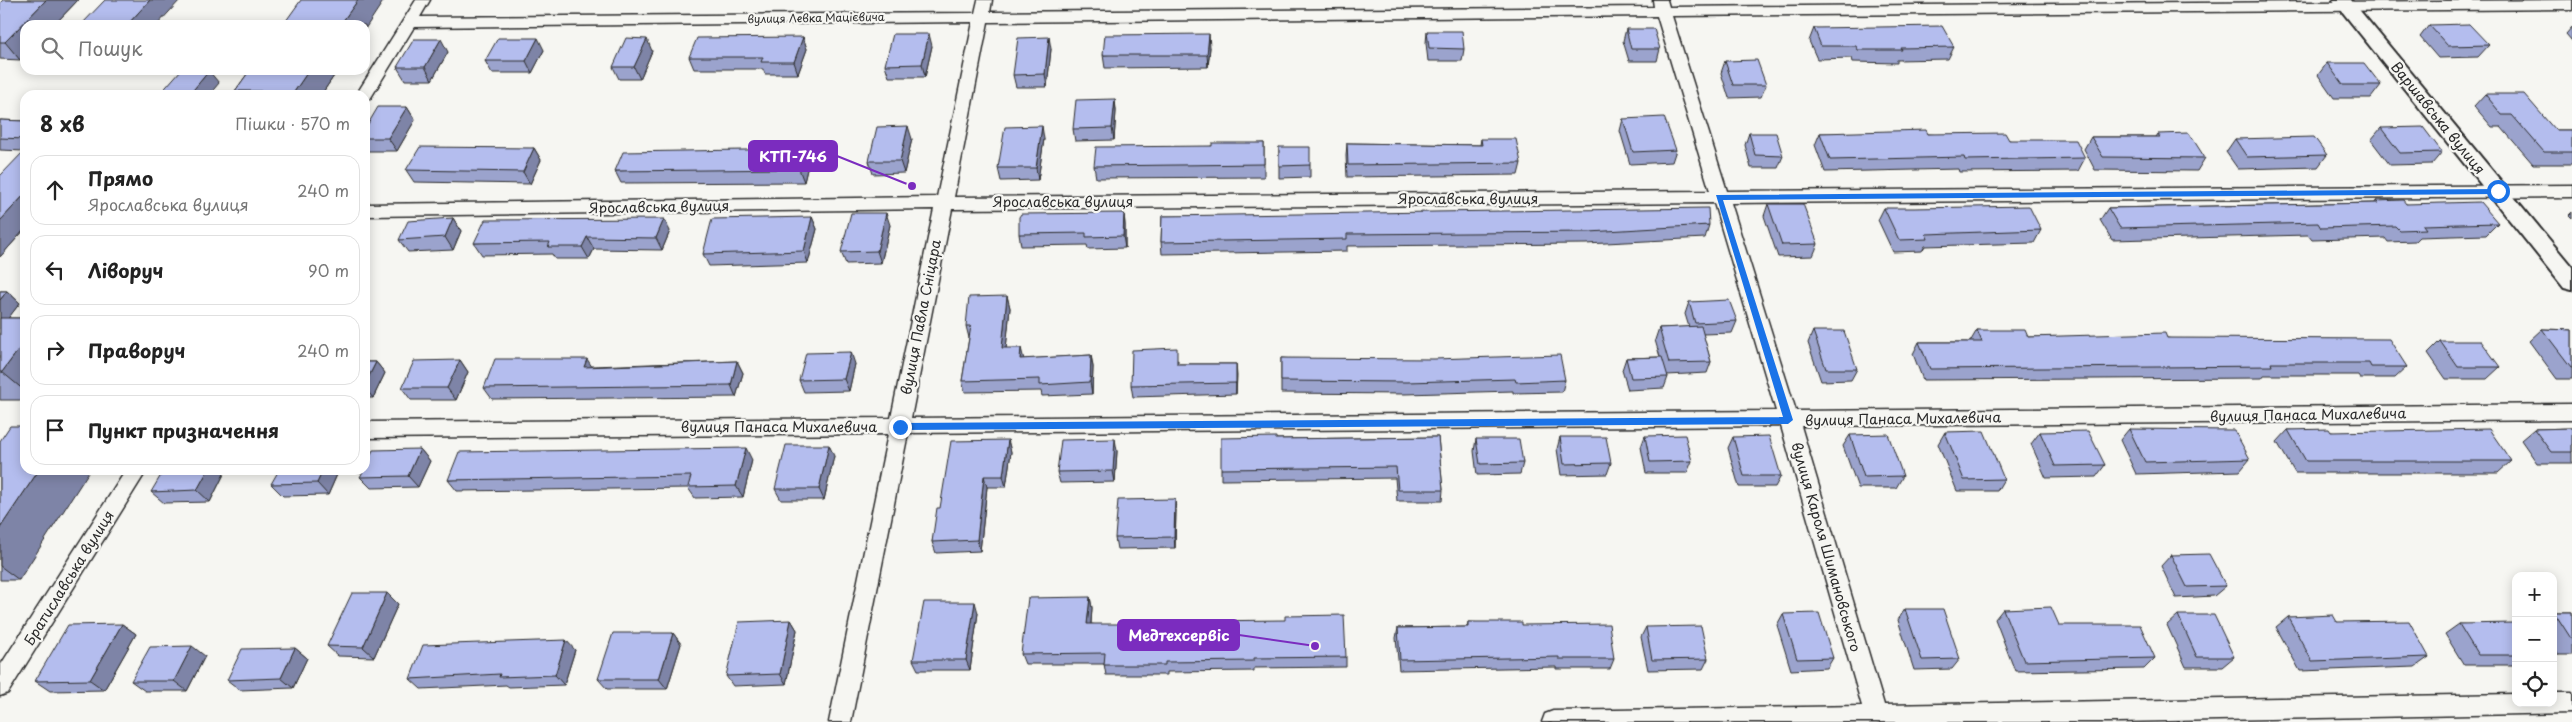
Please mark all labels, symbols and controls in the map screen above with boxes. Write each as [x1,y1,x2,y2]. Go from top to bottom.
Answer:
street label: вулиця Левка Мацієвича [747,8,885,27]
search box [20,20,370,75]
icon: search [38,34,66,62]
text: Пошук [78,34,143,62]
street label: Варшавська вулиця [2386,57,2490,178]
text: 8 хв [40,107,84,139]
text: Пішки · 570 m [235,111,350,135]
callout: КТП-746 [749,141,837,171]
text: КТП-746 [759,144,827,167]
text: Прямо [88,164,153,192]
icon: ahead [41,176,69,204]
text: 240 m [297,178,349,202]
route start [2487,180,2510,203]
street label: Ярославська вулиця [1397,188,1538,209]
street label: Ярославська вулиця [992,191,1133,212]
text: Ярославська вулиця [88,192,249,216]
street label: Ярославська вулиця [588,195,729,218]
street label: вулиця Павла Сніцара [895,237,946,396]
icon: left [41,256,69,284]
text: Ліворуч [88,256,164,284]
text: 90 m [308,258,349,282]
icon: right [41,336,69,364]
text: Праворуч [88,336,185,364]
text: 240 m [297,338,349,362]
street label: вулиця Панаса Михалевича [2210,402,2407,427]
street label: вулиця Панаса Михалевича [1805,406,2002,431]
icon: arrive [41,416,69,444]
text: Пункт призначення [88,416,279,444]
street label: вулиця Панаса Михалевича [681,416,877,437]
route end [889,416,912,439]
street label: вулиця Кароля Шимановського [1786,440,1867,654]
street label: Братиславська вулиця [18,506,119,649]
map controls [2512,572,2557,707]
button: + [2512,572,2557,617]
button: − [2512,617,2557,662]
callout: Медтехсервіс [1118,620,1239,650]
text: Медтехсервіс [1129,623,1229,646]
button: locate [2512,662,2557,707]

